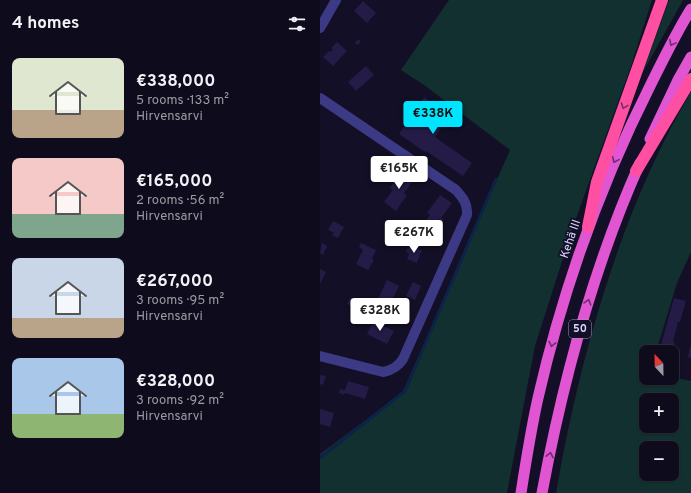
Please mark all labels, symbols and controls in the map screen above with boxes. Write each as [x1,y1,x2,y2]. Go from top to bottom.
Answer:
text: 4 homes [12,13,79,35]
icon: filters [286,13,308,35]
one-way arrow [669,39,677,46]
text: €338,000 [136,71,215,93]
icon: home [44,74,92,122]
text: 5 rooms · 133 m² [136,93,229,109]
pin: €338K [405,101,461,135]
one-way arrow [620,102,629,109]
text: €338K [412,106,454,122]
text: Hirvensarvi [136,109,203,125]
pin: €165K [371,156,427,190]
one-way arrow [612,156,620,163]
text: €165K [380,161,418,177]
text: €165,000 [136,171,212,193]
icon: home [44,174,92,222]
text: 2 rooms · 56 m² [136,193,224,209]
text: Hirvensarvi [136,209,203,225]
street label: Kehä III [557,217,585,261]
pin: €267K [386,220,442,254]
text: €267K [394,225,434,241]
text: €267,000 [136,271,213,293]
icon: home [44,274,92,322]
text: 3 rooms · 95 m² [136,293,224,309]
pin: €328K [352,298,408,332]
one-way arrow [583,298,592,305]
text: €328K [359,303,401,319]
text: Hirvensarvi [136,309,203,325]
road number: 50 [569,320,591,338]
one-way arrow [548,340,557,347]
north arrow [639,345,679,385]
map controls [639,345,679,481]
text: €328,000 [136,371,215,393]
icon: home [44,374,92,422]
text: 3 rooms · 92 m² [136,393,224,409]
button: + [639,393,679,433]
text: Hirvensarvi [136,409,203,425]
button: − [639,441,679,481]
one-way arrow [545,452,553,458]

